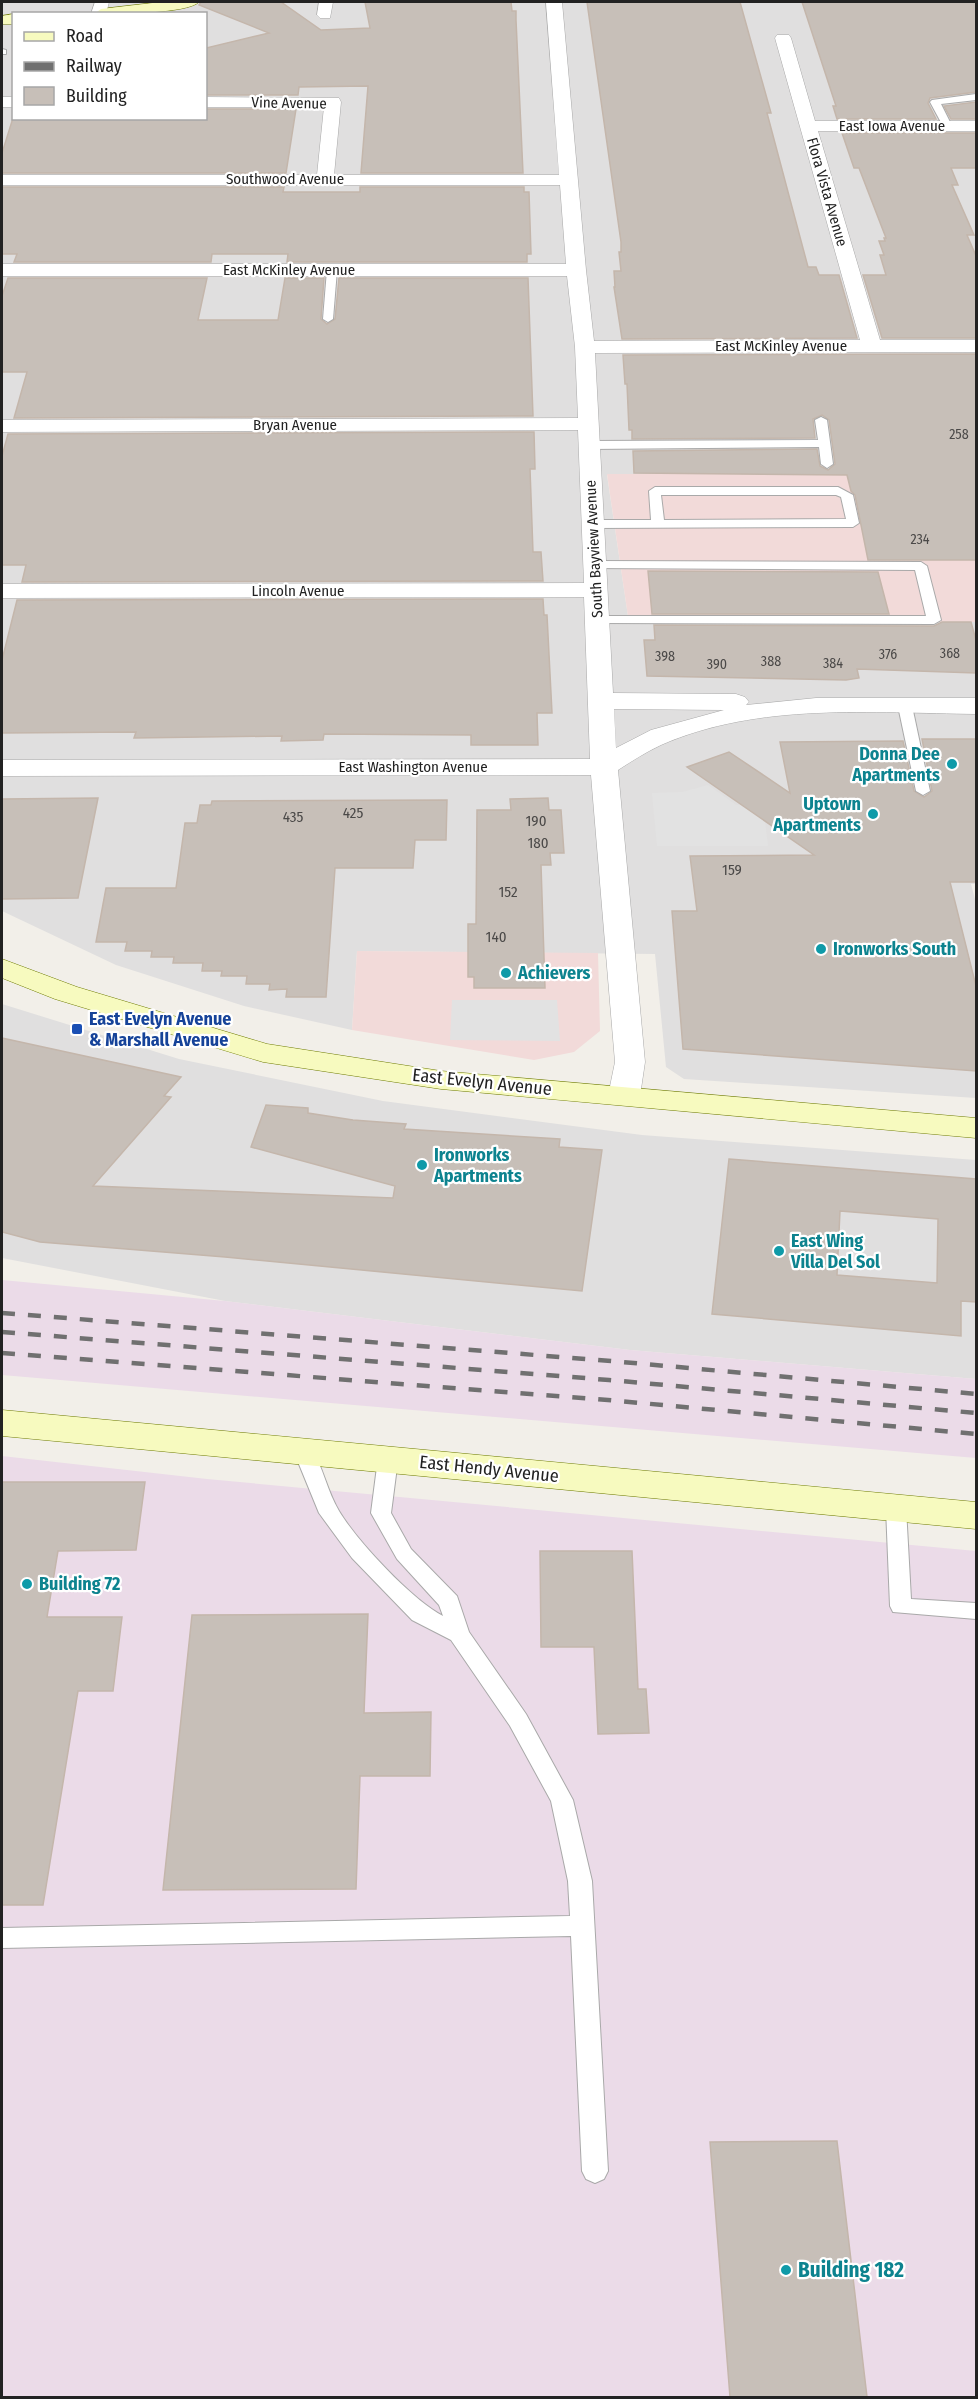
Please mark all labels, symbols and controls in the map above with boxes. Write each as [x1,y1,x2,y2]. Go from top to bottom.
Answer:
legend [12,12,207,120]
text: Road [66,25,103,47]
text: Railway [66,55,122,77]
text: Building [66,85,127,107]
street label: Vine Avenue [251,93,327,113]
street label: East Iowa Avenue [839,117,945,135]
street label: Flora Vista Avenue [803,135,851,249]
street label: Southwood Avenue [226,170,344,188]
street label: East McKinley Avenue [223,261,355,279]
street label: East McKinley Avenue [715,337,847,355]
street label: Bryan Avenue [253,416,337,434]
house number: 258 [949,426,969,443]
street label: South Bayview Avenue [581,480,607,618]
house number: 234 [910,531,930,548]
street label: Lincoln Avenue [252,582,344,600]
house number: 368 [940,645,960,662]
house number: 376 [879,646,897,663]
house number: 398 [655,648,675,665]
house number: 388 [761,653,781,670]
house number: 384 [823,655,843,672]
house number: 390 [707,656,727,673]
place label: Donna Dee Apartments [851,743,940,786]
marker: Donna Dee Apartments [945,757,959,771]
street label: East Washington Avenue [338,758,488,776]
place label: Uptown Apartments [772,793,861,836]
house number: 425 [343,804,363,822]
marker: Uptown Apartments [866,807,880,821]
house number: 435 [283,808,303,826]
house number: 190 [526,812,546,830]
house number: 180 [527,834,549,852]
house number: 159 [722,861,742,879]
house number: 152 [498,883,518,901]
house number: 140 [486,928,506,946]
place label: Ironworks South [833,938,956,960]
marker: Ironworks South [814,942,828,956]
place label: Achievers [517,962,591,984]
marker: Achievers [499,966,513,980]
place label: East Evelyn Avenue & Marshall Avenue [89,1008,231,1051]
marker: East Evelyn Avenue & Marshall Avenue [70,1022,84,1036]
street label: East Evelyn Avenue [411,1064,553,1100]
place label: Ironworks Apartments [433,1144,522,1187]
marker: Ironworks Apartments [415,1158,429,1172]
place label: East Wing Villa Del Sol [790,1230,880,1273]
marker: East Wing Villa Del Sol [772,1244,786,1258]
street label: East Hendy Avenue [418,1451,560,1487]
place label: Building 72 [39,1573,120,1595]
marker: Building 72 [20,1577,34,1591]
place label: Building 182 [798,2257,904,2283]
marker: Building 182 [779,2263,793,2277]

